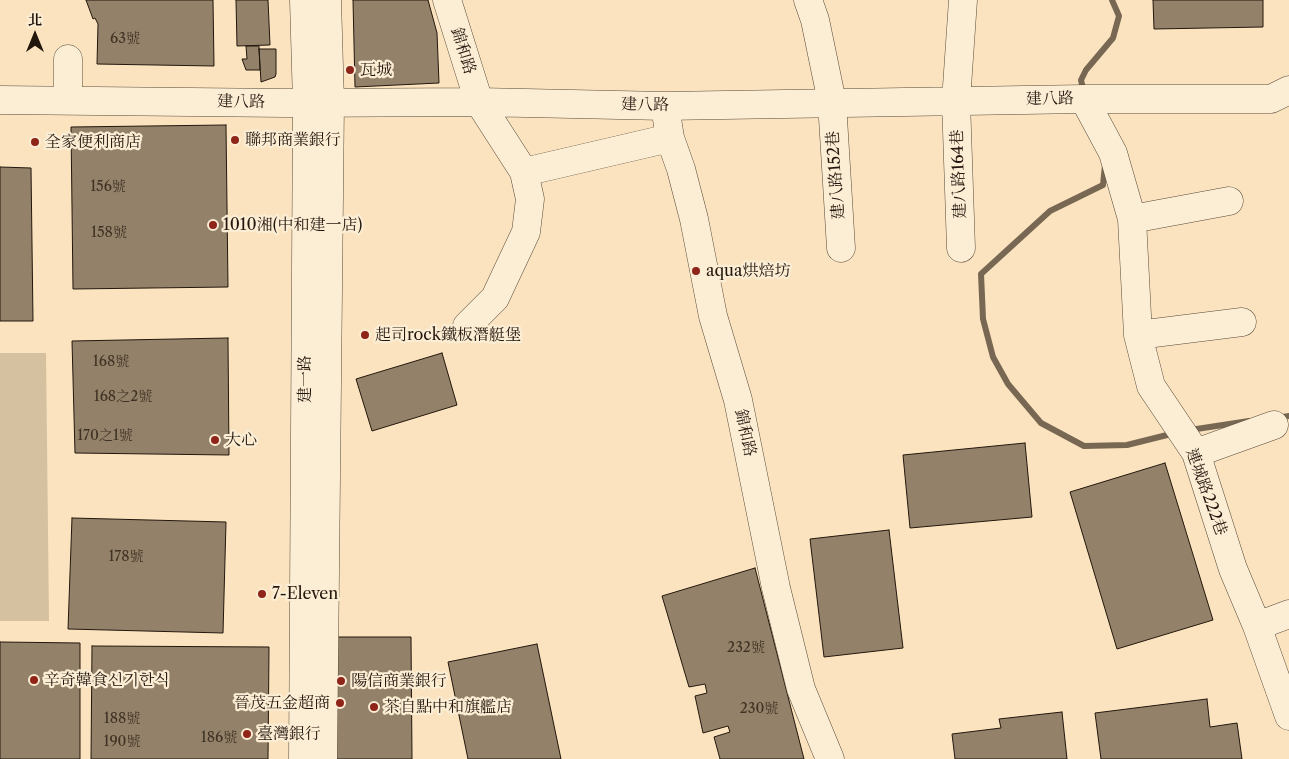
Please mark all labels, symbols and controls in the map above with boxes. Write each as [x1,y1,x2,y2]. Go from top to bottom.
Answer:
north arrow [10,10,60,60]
text: 北 [28,11,42,29]
street label: 錦和路 [447,25,479,77]
house number: 63號 [110,31,140,47]
place label: 瓦城 [360,60,392,80]
marker: 瓦城 [344,64,356,76]
street label: 建八路 [1026,89,1074,109]
street label: 建八路 [217,92,265,112]
street label: 建八路 [621,95,669,115]
street label: 建八路164巷 [948,129,970,219]
place label: 聯邦商業銀行 [245,130,341,150]
street label: 建八路152巷 [823,130,849,220]
place label: 全家便利商店 [45,132,141,152]
marker: 聯邦商業銀行 [229,134,241,146]
marker: 全家便利商店 [29,136,41,148]
house number: 156號 [90,179,126,195]
place label: 1010湘(中和建一店) [223,215,362,235]
marker: 1010湘(中和建一店) [207,219,219,231]
house number: 158號 [91,225,127,241]
place label: aqua烘焙坊 [706,261,790,281]
marker: aqua烘焙坊 [690,265,702,277]
place label: 起司rock鐵板潛艇堡 [375,325,521,345]
marker: 起司rock鐵板潛艇堡 [359,329,371,341]
house number: 168號 [93,354,129,370]
street label: 建一路 [295,355,315,403]
house number: 168之2號 [94,389,152,405]
street label: 錦和路 [731,408,759,458]
house number: 170之1號 [77,428,133,444]
place label: 大心 [225,430,257,450]
marker: 大心 [209,434,221,446]
street label: 連城路222巷 [1181,446,1231,538]
house number: 178號 [108,549,144,565]
place label: 7-Eleven [272,584,338,604]
marker: 7-Eleven [256,588,268,600]
house number: 232號 [727,640,765,656]
place label: 辛奇韓食신기한식 [44,670,170,690]
place label: 陽信商業銀行 [351,671,447,691]
marker: 辛奇韓食신기한식 [28,674,40,686]
marker: 陽信商業銀行 [335,675,347,687]
place label: 晉茂五金超商 [234,693,330,713]
marker: 晉茂五金超商 [334,697,346,709]
place label: 茶自點中和旗艦店 [384,697,512,717]
marker: 茶自點中和旗艦店 [368,701,380,713]
house number: 230號 [740,701,778,717]
house number: 188號 [104,711,140,727]
place label: 臺灣銀行 [257,724,321,744]
marker: 臺灣銀行 [241,728,253,740]
house number: 186號 [201,730,237,746]
house number: 190號 [104,734,140,750]

